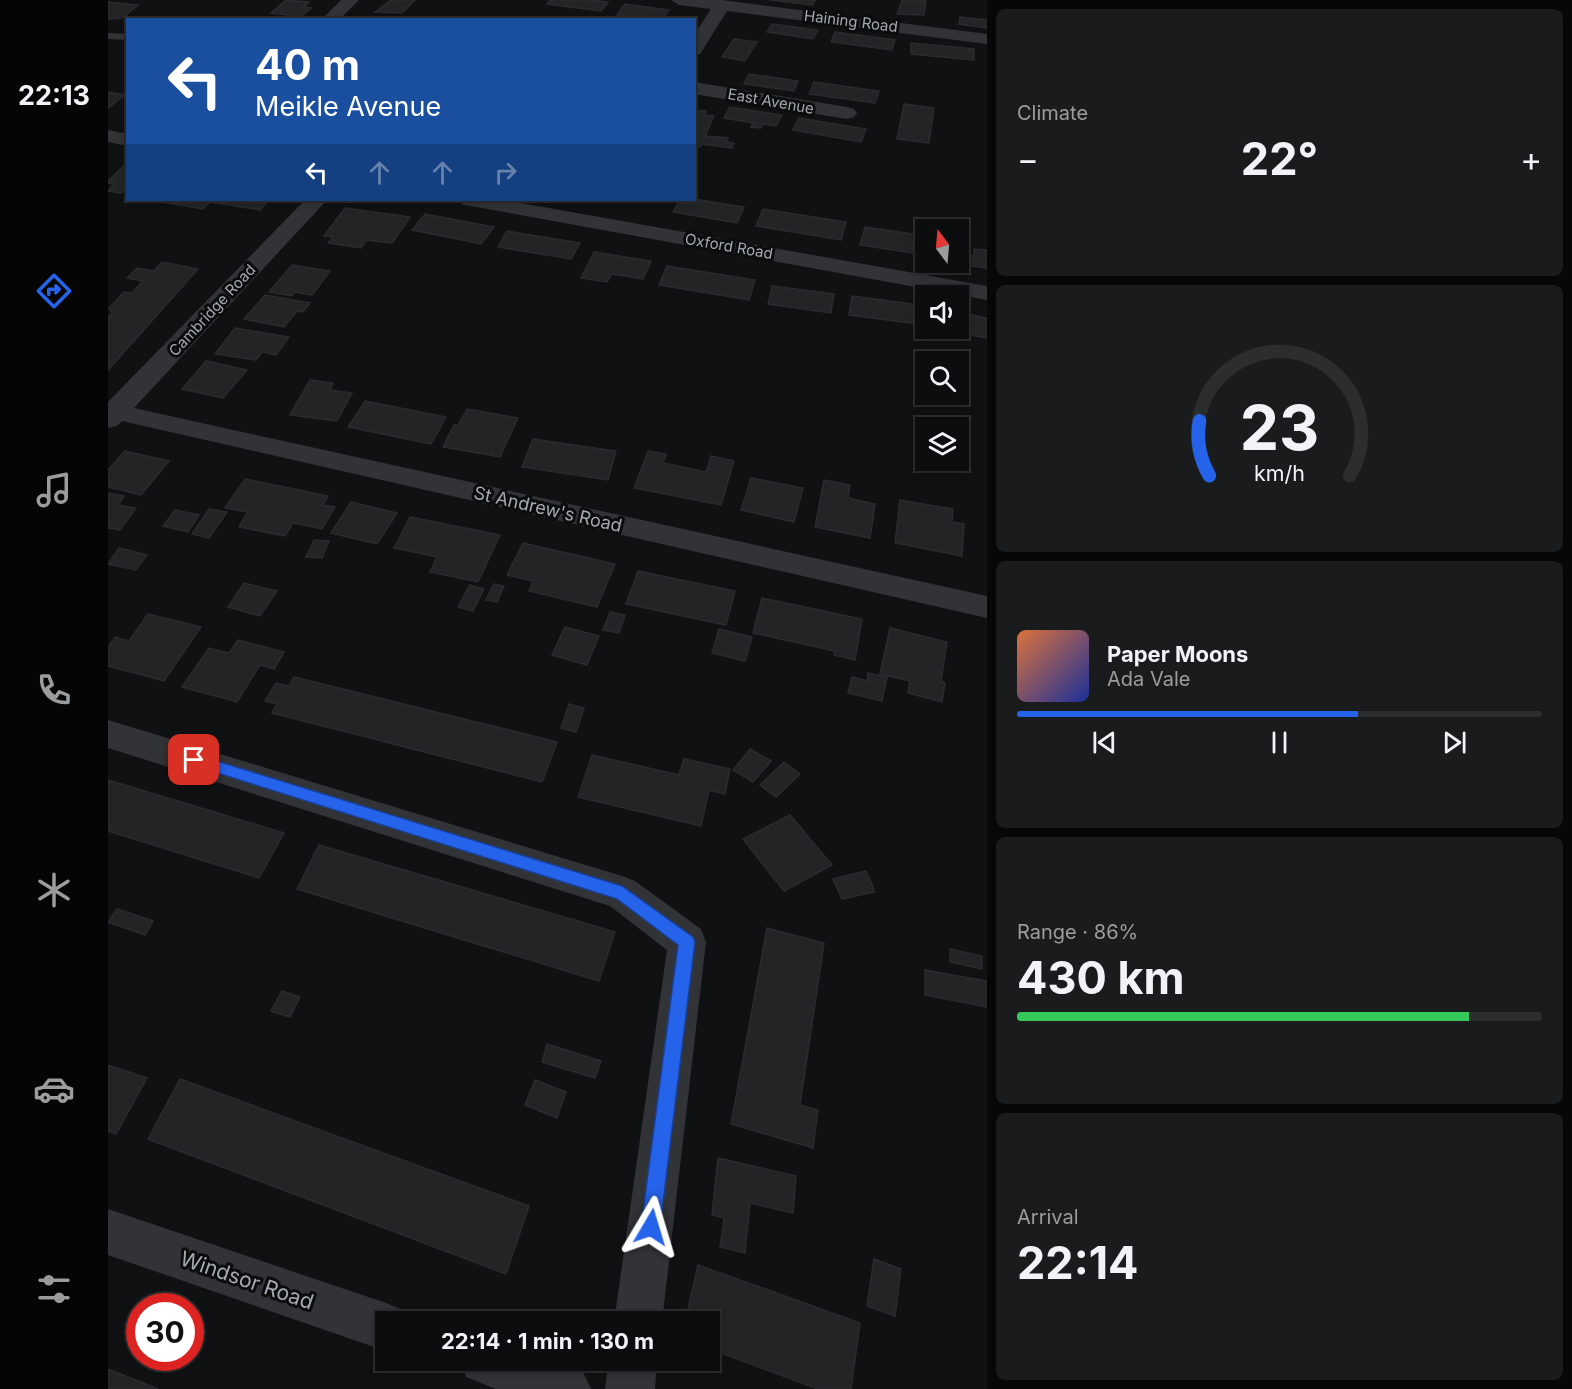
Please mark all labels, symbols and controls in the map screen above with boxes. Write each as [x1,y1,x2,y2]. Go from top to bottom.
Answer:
street label: Haining Road [803,6,899,36]
text: 40 m [255,39,360,90]
icon: left [156,42,234,120]
text: 22:13 [18,79,90,112]
street label: East Avenue [726,84,816,118]
text: Meikle Avenue [255,90,441,123]
text: Climate [1017,101,1088,125]
text: 22° [1241,131,1318,186]
text: − [1017,139,1039,179]
text: + [1520,139,1542,179]
icon: left [300,156,333,189]
icon: ahead [363,156,396,189]
icon: ahead [426,156,459,189]
icon: right [489,156,522,189]
north arrow [915,219,969,273]
map controls [915,219,969,471]
street label: Oxford Road [684,229,774,263]
street label: Cambridge Road [165,260,259,360]
icon: directions [33,270,75,312]
button: sound [915,285,969,339]
button: search [915,351,969,405]
text: 23 [1240,390,1319,465]
button: layers [915,417,969,471]
text: km/h [1254,460,1305,486]
icon: music [33,469,75,511]
street label: St Andrew's Road [472,482,624,536]
text: Paper Moons [1107,641,1248,667]
text: Ada Vale [1107,667,1190,691]
icon: phone [33,669,75,711]
icon: previous [1088,726,1121,759]
icon: pause [1263,726,1296,759]
icon: next [1438,726,1471,759]
pin [168,734,219,785]
icon: arrive [177,743,210,776]
icon: climate [33,869,75,911]
text: Range · 86% [1017,920,1138,944]
text: 430 km [1017,950,1185,1005]
icon: car [33,1068,75,1110]
position arrow [619,1195,683,1259]
text: Arrival [1017,1205,1079,1229]
text: 22:14 [1017,1235,1139,1290]
street label: Windsor Road [177,1246,317,1314]
icon: filters [33,1268,75,1310]
speed limit sign: 30 [126,1293,204,1371]
text: 22:14 · 1 min · 130 m [441,1328,654,1354]

